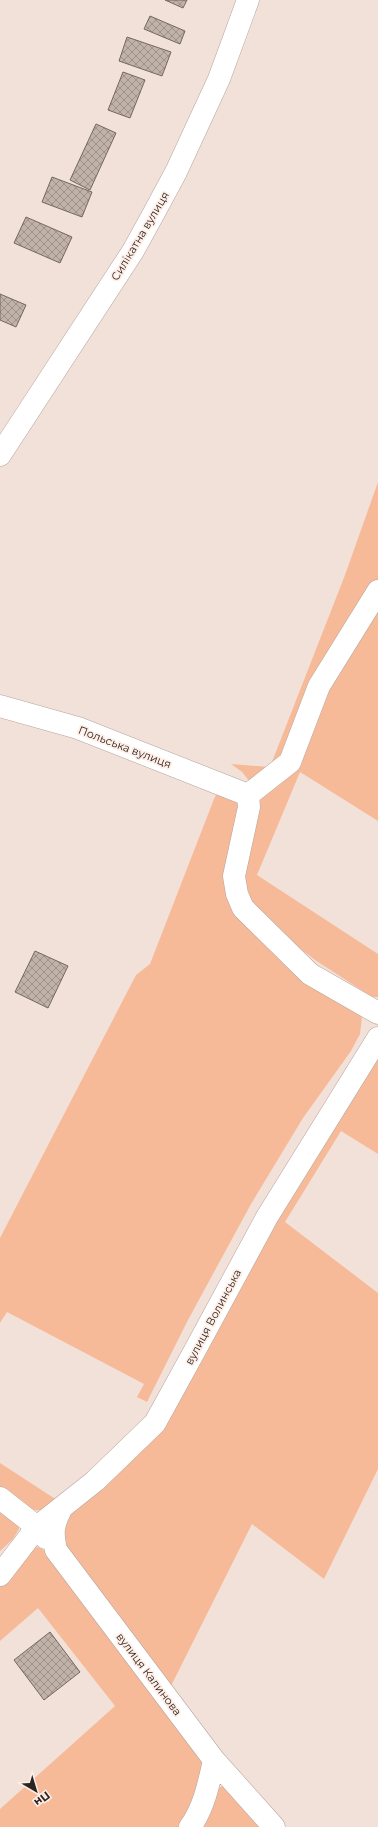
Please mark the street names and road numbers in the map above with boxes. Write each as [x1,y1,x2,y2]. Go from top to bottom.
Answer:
street label: Силікатна вулиця [108,189,172,283]
street label: Польська вулиця [77,723,173,771]
street label: вулиця Волинська [182,1267,244,1367]
street label: вулиця Калинова [113,1630,185,1718]

